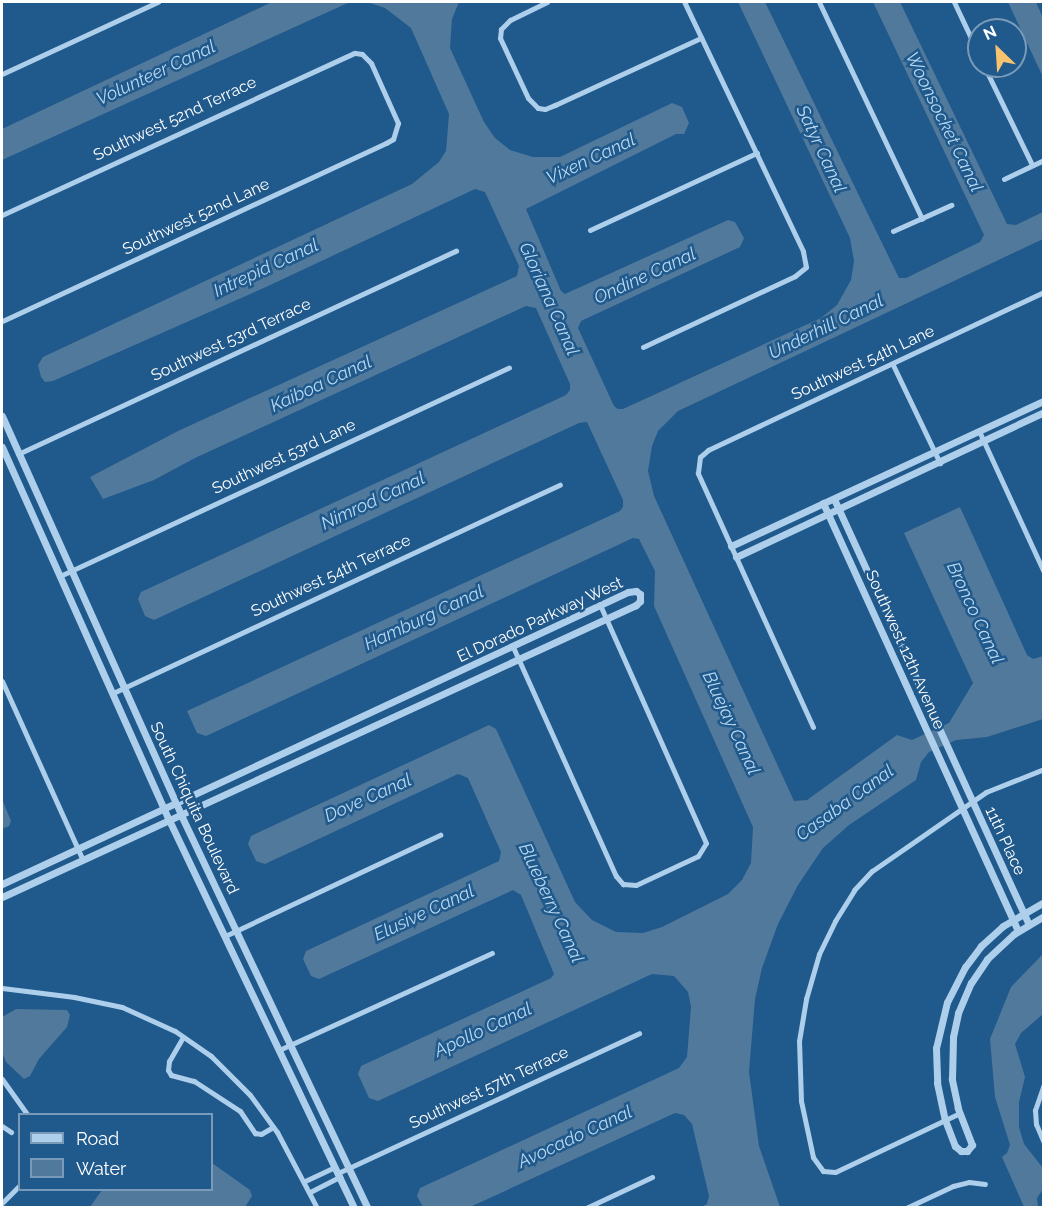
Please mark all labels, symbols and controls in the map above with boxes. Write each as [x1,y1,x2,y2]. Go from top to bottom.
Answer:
north arrow [967,18,1027,78]
text: N [980,22,1000,44]
water label: Volunteer Canal [93,36,219,110]
water label: Woonsocket Canal [901,48,987,196]
street label: Southwest 52nd Terrace [90,73,260,165]
water label: Satyr Canal [791,102,851,196]
water label: Vixen Canal [543,129,639,189]
street label: Southwest 52nd Lane [120,175,272,259]
water label: Intrepid Canal [210,234,322,302]
water label: Gloriana Canal [514,239,584,359]
water label: Ondine Canal [591,243,699,309]
water label: Underhill Canal [765,290,887,364]
street label: Southwest 53rd Terrace [148,294,314,386]
street label: Southwest 54th Lane [788,321,938,405]
water label: Kaiboa Canal [267,351,375,417]
street label: Southwest 53rd Lane [209,415,359,499]
water label: Nimrod Canal [317,467,429,535]
street label: Southwest 54th Terrace [248,531,414,621]
water label: Bronco Canal [942,558,1008,668]
street label: Southwest 12th Avenue [861,567,949,733]
street label: El Dorado Parkway West [454,573,626,667]
water label: Hamburg Canal [361,581,487,655]
water label: Bluejay Canal [697,668,765,778]
street label: South Chiquita Boulevard [146,719,242,897]
water label: Casaba Canal [792,760,898,846]
water label: Dove Canal [321,769,415,827]
street label: 11th Place [981,804,1029,878]
water label: Blueberry Canal [514,839,588,967]
water label: Elusive Canal [370,880,478,946]
water label: Apollo Canal [431,998,535,1062]
street label: Southwest 57th Terrace [406,1043,572,1133]
water label: Avocado Canal [514,1101,636,1173]
legend [18,1113,213,1191]
text: Road [76,1128,119,1149]
text: Water [76,1158,126,1179]

